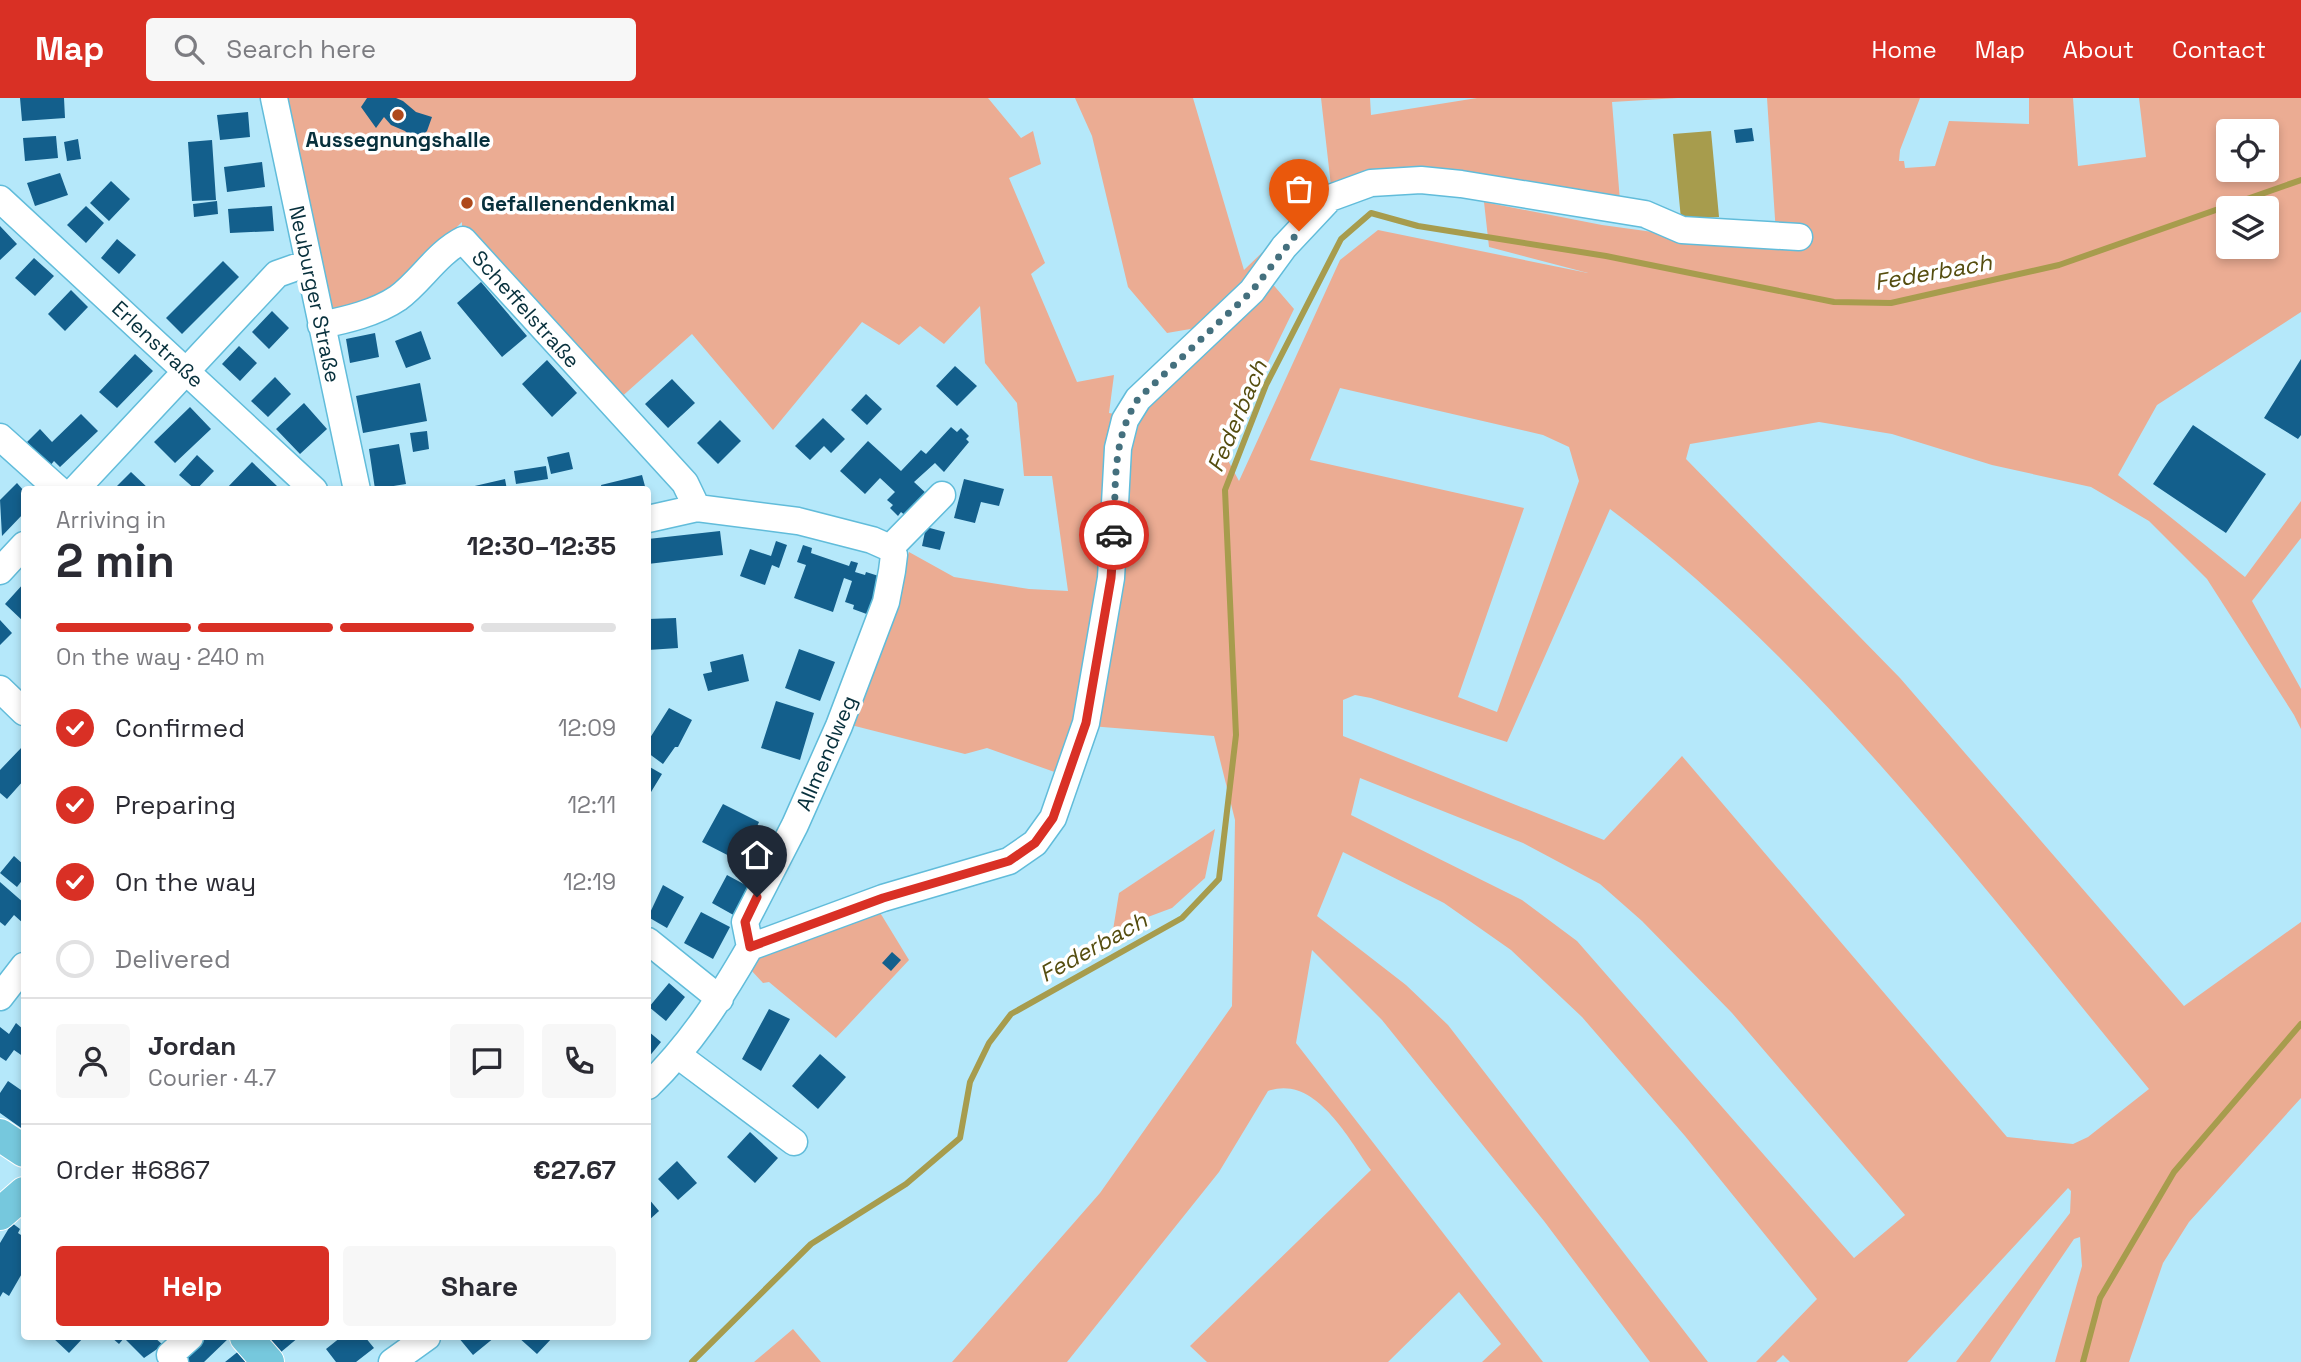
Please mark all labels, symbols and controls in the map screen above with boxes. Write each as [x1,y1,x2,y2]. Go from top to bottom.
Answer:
search box [146,18,636,81]
text: Map [35,28,104,70]
icon: search [170,30,208,68]
text: Search here [226,32,376,66]
text: Home [1871,34,1937,65]
text: Map [1975,34,2025,65]
text: About [2063,34,2134,65]
text: Contact [2172,34,2266,65]
marker: Aussegnungshalle [390,107,406,123]
map controls [2216,119,2279,259]
button: locate [2216,119,2279,182]
place label: Aussegnungshalle [305,126,491,153]
pin [1269,159,1329,231]
icon: bag [1280,170,1318,208]
place label: Gefallenendenkmal [481,190,675,217]
marker: Gefallenendenkmal [459,195,475,211]
button: layers [2216,196,2279,259]
street label: Neuburger Straße [283,203,347,385]
street label: Scheffelstraße [466,245,586,373]
water label: Federbach [1872,247,1995,297]
street label: Erlenstraße [106,295,210,393]
water label: Federbach [1200,355,1274,476]
courier [1079,500,1149,570]
text: Arriving in [56,505,166,535]
icon: car [1095,516,1133,554]
text: 12:30–12:35 [467,529,616,563]
text: 2 min [56,532,175,590]
text: On the way · 240 m [56,642,265,672]
street label: Allmendweg [790,691,862,815]
icon: check [56,709,94,747]
text: Confirmed [115,711,245,745]
text: 12:09 [558,713,616,743]
icon: check [56,786,94,824]
text: Preparing [115,788,236,822]
text: 12:11 [567,790,616,820]
pin [727,825,787,897]
icon: home [738,836,776,874]
icon: check [56,863,94,901]
text: On the way [115,865,256,899]
text: 12:19 [563,867,616,897]
water label: Federbach [1034,905,1153,989]
text: Delivered [115,942,231,976]
button: person [56,1024,130,1098]
button: chat [450,1024,524,1098]
button: phone [542,1024,616,1098]
text: Jordan [148,1029,236,1063]
text: Courier · 4.7 [148,1063,276,1093]
text: Order #6867 [56,1153,210,1187]
text: €27.67 [533,1153,616,1187]
button: Help [56,1246,329,1326]
button: Share [343,1246,616,1326]

